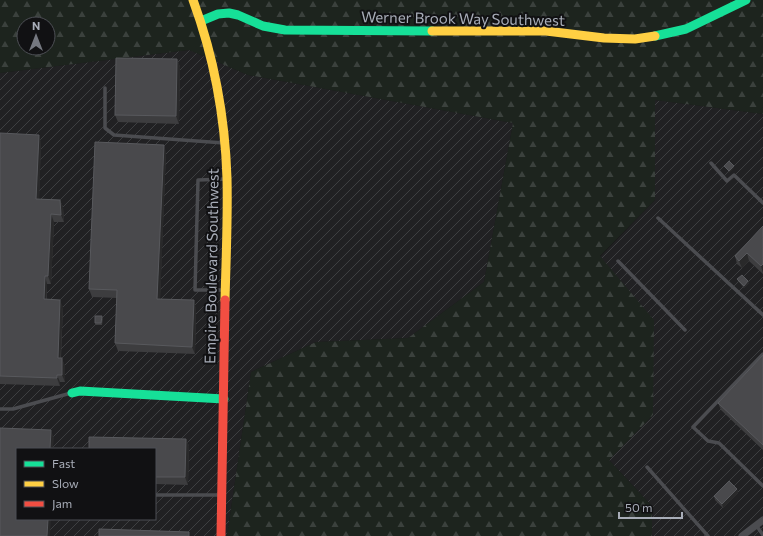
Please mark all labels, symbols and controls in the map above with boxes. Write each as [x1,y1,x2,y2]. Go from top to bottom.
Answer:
street label: Werner Brook Way Southwest [361,7,565,29]
north arrow [16,16,56,56]
text: N [32,19,40,32]
street label: Empire Boulevard Southwest [200,168,222,364]
legend [16,448,156,520]
text: Fast [52,456,75,470]
text: Slow [52,476,79,490]
scale bar [619,494,682,520]
text: Jam [52,496,72,511]
text: 50 m [625,500,653,514]

